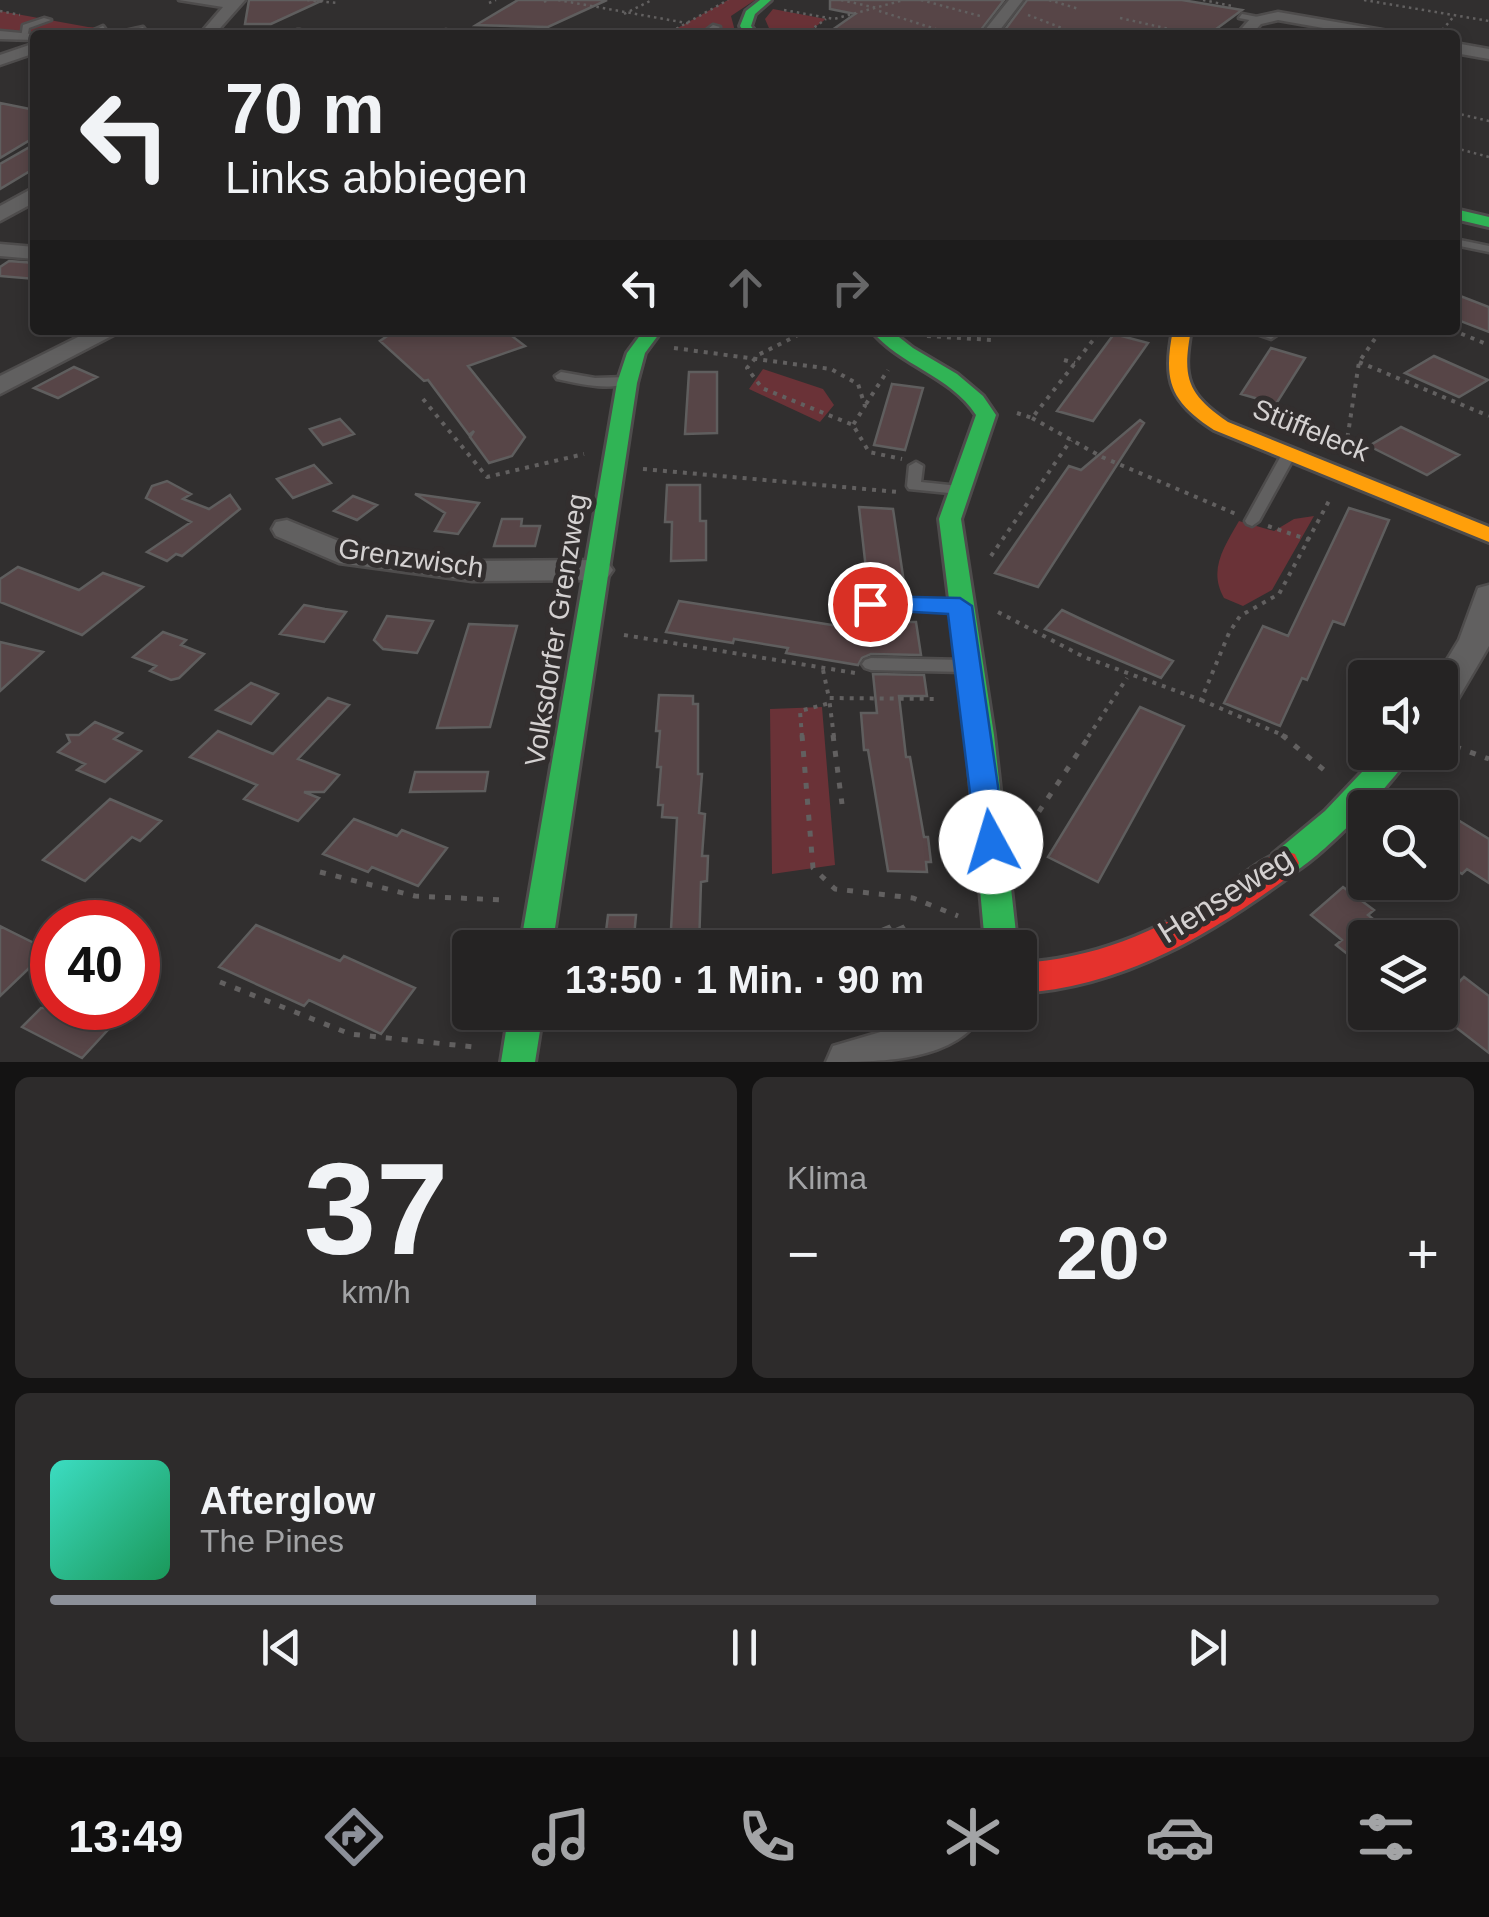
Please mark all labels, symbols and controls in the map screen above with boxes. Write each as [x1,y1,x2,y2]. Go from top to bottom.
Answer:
icon: left [60,70,190,200]
text: 70 m [225,70,385,148]
text: Links abbiegen [225,152,528,203]
icon: left [613,260,668,315]
icon: ahead [718,260,773,315]
icon: right [823,260,878,315]
street label: Stüffeleck [1248,393,1374,468]
street label: Volksdorfer Grenzweg [519,492,593,768]
street label: Grenzwisch [336,532,486,584]
pin [828,562,913,647]
icon: arrive [843,577,898,632]
map controls [1348,660,1458,1030]
button: sound [1348,660,1458,770]
position arrow [939,790,1043,894]
button: search [1348,790,1458,900]
street label: Henseweg [1151,840,1299,950]
speed limit sign: 40 [30,900,160,1030]
button: layers [1348,920,1458,1030]
text: 13:50 · 1 Min. · 90 m [565,959,924,1001]
text: 37 [304,1136,448,1282]
text: Klima [787,1160,867,1196]
text: 20° [1056,1211,1170,1295]
text: − [787,1223,819,1285]
text: + [1407,1223,1439,1285]
text: km/h [341,1274,411,1310]
text: Afterglow [200,1480,375,1522]
text: The Pines [200,1523,344,1559]
icon: previous [254,1620,309,1675]
icon: pause [717,1620,772,1675]
icon: next [1180,1620,1235,1675]
icon: directions [319,1802,389,1872]
icon: music [526,1802,596,1872]
icon: phone [732,1802,802,1872]
icon: climate [938,1802,1008,1872]
icon: car [1145,1802,1215,1872]
icon: filters [1351,1802,1421,1872]
text: 13:49 [68,1811,183,1862]

